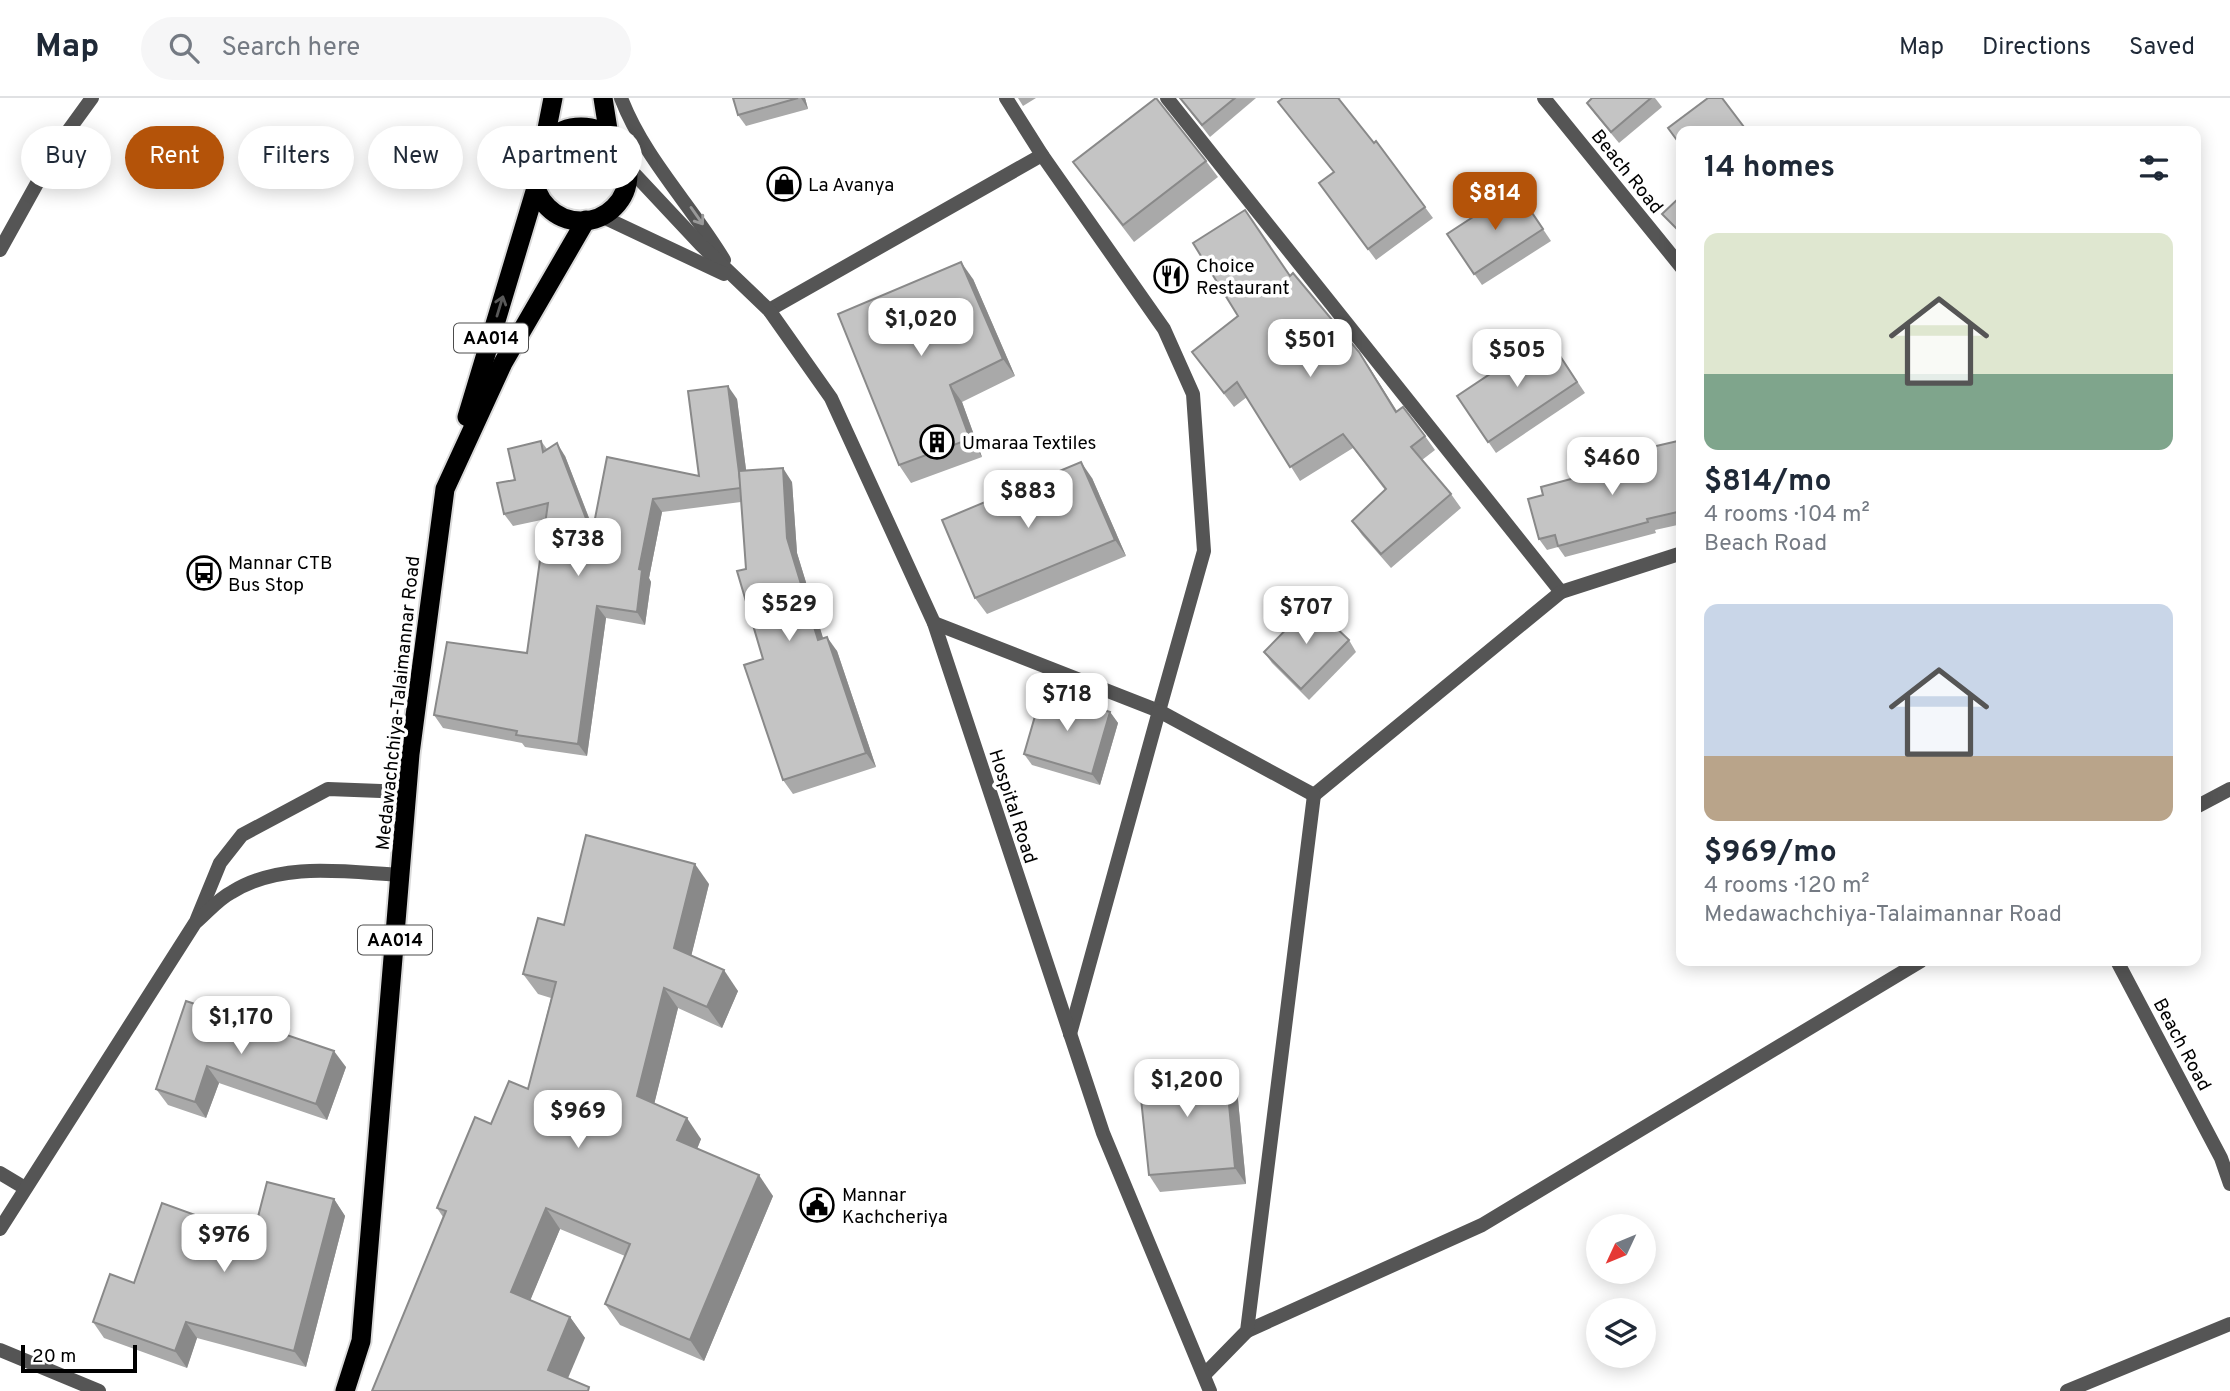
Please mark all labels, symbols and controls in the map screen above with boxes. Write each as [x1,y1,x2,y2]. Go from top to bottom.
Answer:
search box [141,17,631,80]
text: Map [35,27,99,69]
icon: search [165,29,203,67]
text: Search here [221,32,360,65]
text: Map [1899,33,1944,63]
text: Directions [1982,33,2091,63]
text: Saved [2129,33,2195,63]
street label: Beach Road [1585,125,1668,219]
chip: Buy [21,126,111,189]
chip: Rent [125,126,224,189]
chip: Filters [238,126,354,189]
chip: New [368,126,463,189]
chip: Apartment [477,126,642,189]
icon: filters [2135,149,2173,187]
text: 14 homes [1704,150,1835,187]
shop icon: La Avanya [765,165,803,203]
pin: $814 [1454,172,1536,232]
place label: La Avanya [808,174,894,198]
text: $814 [1469,180,1521,209]
one-way arrow [690,206,704,225]
place label: Choice Restaurant [1196,255,1290,301]
restaurant icon: Choice Restaurant [1152,257,1190,295]
icon: home [1876,278,2002,404]
one-way arrow [495,295,508,317]
pin: $1,020 [864,299,978,358]
text: $1,020 [884,306,958,335]
pin: $501 [1269,320,1351,379]
road number: AA014 [454,324,528,352]
text: $501 [1284,327,1336,356]
pin: $505 [1476,330,1558,389]
text: $505 [1488,337,1546,366]
building icon: Umaraa Textiles [918,423,956,461]
place label: Umaraa Textiles [962,432,1097,456]
pin: $460 [1571,438,1653,497]
text: $460 [1583,445,1641,474]
text: $814/mo [1704,464,1831,501]
pin: $883 [987,470,1069,530]
text: $883 [1000,478,1056,507]
text: 4 rooms · 104 m² [1704,501,1870,530]
pin: $738 [537,518,619,578]
text: $738 [551,526,605,555]
text: Beach Road [1704,530,1827,559]
place label: Mannar CTB Bus Stop [228,552,332,598]
bus stop icon: Mannar CTB Bus Stop [185,554,223,592]
street label: Medawachchiya-Talaimannar Road [372,555,426,852]
pin: $529 [748,584,830,643]
pin: $707 [1265,587,1347,646]
text: $529 [761,591,817,620]
text: $707 [1279,594,1333,623]
icon: home [1876,649,2002,775]
pin: $718 [1026,674,1108,733]
text: $718 [1042,681,1092,710]
street label: Hospital Road [982,746,1042,867]
text: $969/mo [1704,835,1837,872]
text: 4 rooms · 120 m² [1704,872,1870,901]
text: Medawachchiya-Talaimannar Road [1704,901,2062,930]
road number: AA014 [358,926,432,954]
street label: Beach Road [2147,994,2216,1095]
pin: $1,170 [184,996,298,1056]
text: $1,170 [208,1004,274,1033]
pin: $1,200 [1130,1060,1244,1119]
text: $1,200 [1150,1067,1224,1096]
pin: $969 [537,1090,619,1150]
text: $969 [550,1098,606,1127]
place label: Mannar Kachcheriya [842,1184,948,1230]
public building icon: Mannar Kachcheriya [798,1186,836,1224]
pin: $976 [183,1214,265,1274]
north arrow [1586,1214,1656,1284]
map controls [1586,1214,1656,1368]
text: $976 [198,1222,250,1251]
button: layers [1586,1298,1656,1368]
scale bar [21,1342,136,1374]
text: 20 m [32,1345,76,1369]

